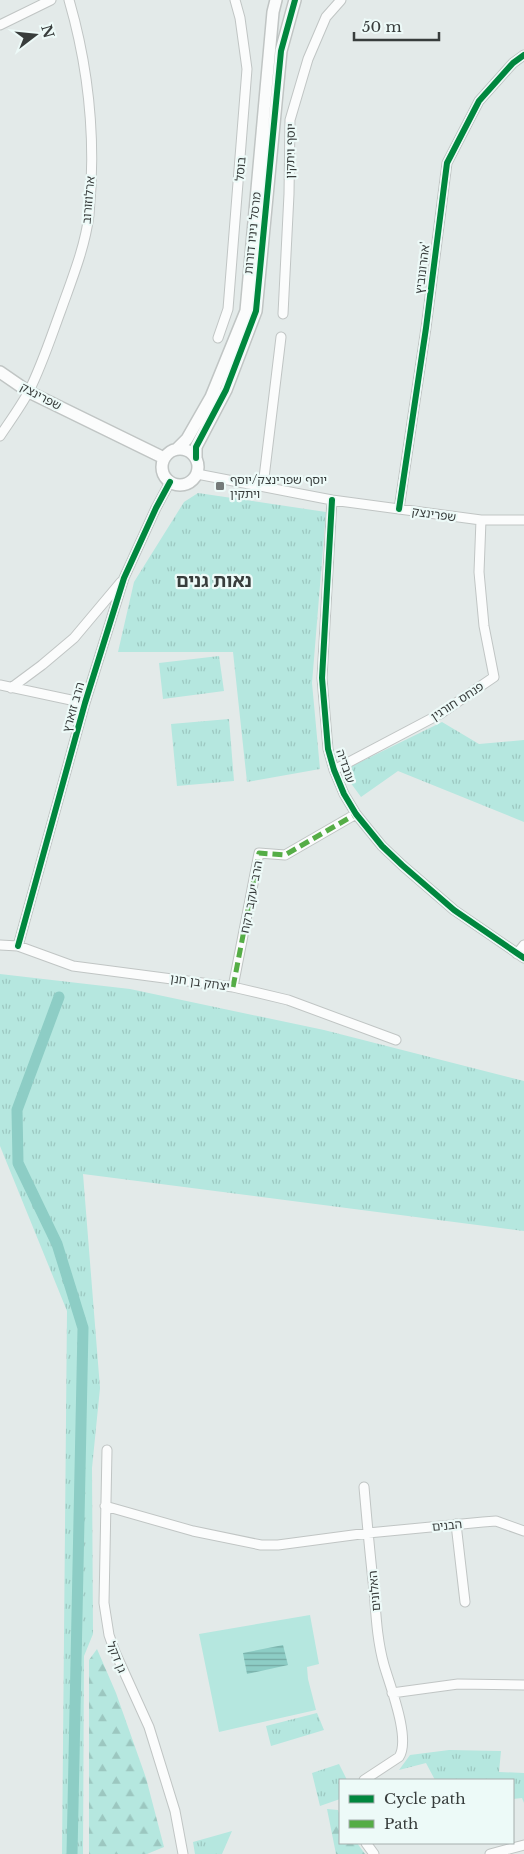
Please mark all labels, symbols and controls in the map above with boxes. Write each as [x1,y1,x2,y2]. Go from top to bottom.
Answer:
north arrow [10,10,60,60]
scale bar [354,10,439,42]
text: 50 m [362,17,402,36]
text: N [37,23,58,40]
street label: יוסף ויתקין [282,123,298,179]
street label: בוסל [231,156,249,182]
street label: ארלוזורוב [78,175,98,224]
street label: מרסל ניניו דורות [240,191,264,275]
street label: אהרונוביץ' [411,241,433,295]
street label: שפרינצק [18,379,64,413]
place label: יוסף שפרינצק/יוסף ויתקין [230,472,327,501]
marker: יוסף שפרינצק/יוסף ויתקין [214,480,226,492]
street label: שפרינצק [411,503,457,525]
district label: נאות גנים [176,570,252,592]
street label: פנחס חורגין [428,678,486,724]
street label: הרב זוארץ [59,680,87,734]
street label: עובדיה [333,747,359,785]
street label: הרב יעקב רקח [237,859,265,935]
street label: יצחק בן חנן [169,970,231,994]
street label: הבנים [431,1516,463,1534]
street label: האלונים [365,1570,383,1612]
street label: גן דקל [104,1639,130,1675]
legend [339,1779,514,1844]
text: Cycle path [384,1789,466,1808]
text: Path [384,1814,418,1833]

